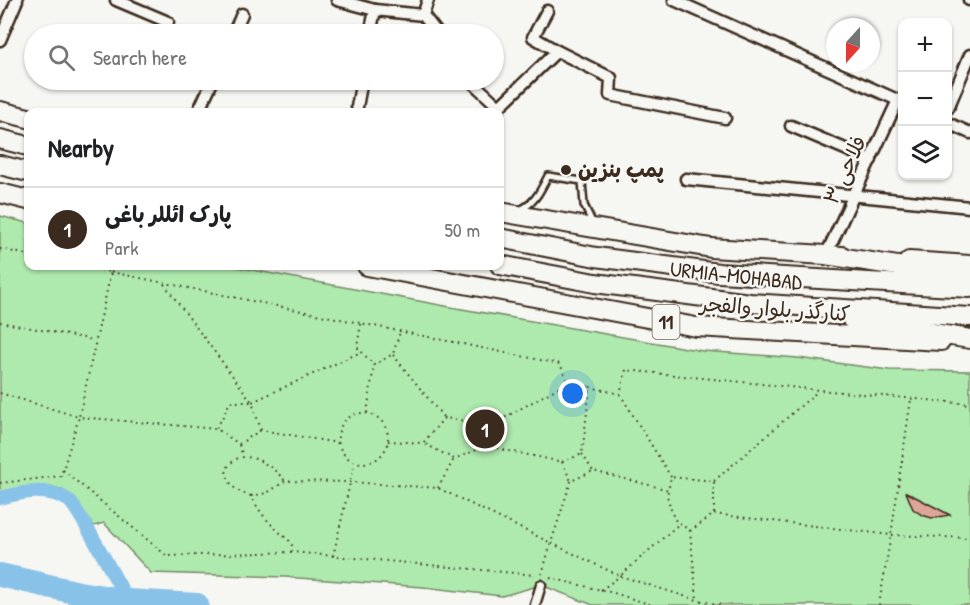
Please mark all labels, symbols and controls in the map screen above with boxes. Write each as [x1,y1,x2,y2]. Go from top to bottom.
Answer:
north arrow [826,18,880,72]
map controls [898,18,952,180]
button: + [898,18,952,72]
search box [24,24,504,90]
icon: search [45,41,78,74]
text: Search here [93,42,187,72]
button: − [898,72,952,126]
button: layers [898,126,952,180]
text: Nearby [48,130,114,165]
street label: فلاحی ۳ [816,131,873,209]
place label: پمپ بنزین [578,155,664,184]
marker: پمپ بنزین [559,163,573,177]
text: پارک ائللر باغی [105,199,231,229]
text: 1 [64,216,71,243]
text: 50 m [444,216,480,243]
text: Park [105,234,138,261]
street label: URMIA-MOHABAD [669,254,803,297]
street label: کنارگذر بلوار والفجر [697,289,851,328]
road number: 11 [652,305,680,339]
your location [558,379,587,408]
pin: 1 [466,406,504,452]

